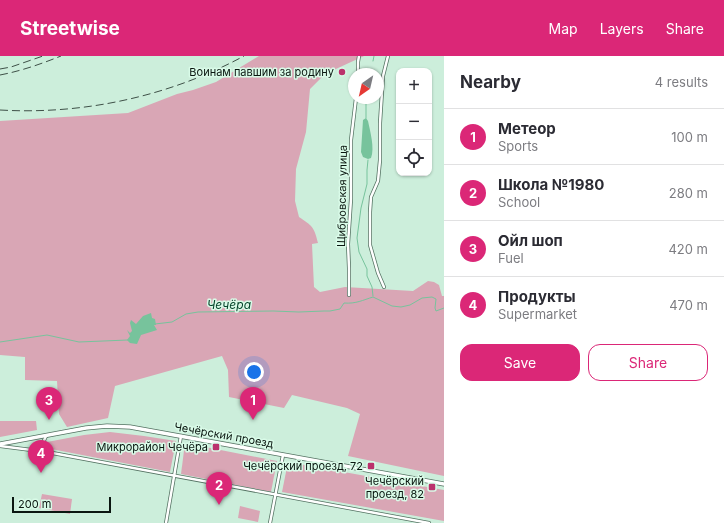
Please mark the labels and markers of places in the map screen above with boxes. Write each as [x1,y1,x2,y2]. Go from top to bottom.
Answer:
place label: Воинам павшим за родину [189,65,334,79]
marker: Воинам павшим за родину [337,67,347,77]
pin: 3 [36,387,62,420]
pin: 1 [240,387,266,420]
pin: 4 [28,440,54,473]
place label: Микрорайон Чечёра [97,440,208,454]
marker: Микрорайон Чечёра [211,442,221,452]
place label: Чечёрский проезд, 72 [243,459,363,473]
marker: Чечёрский проезд, 72 [366,461,376,471]
pin: 2 [206,472,232,505]
place label: Чечёрский проезд, 82 [365,474,424,501]
marker: Чечёрский проезд, 82 [427,482,437,492]

